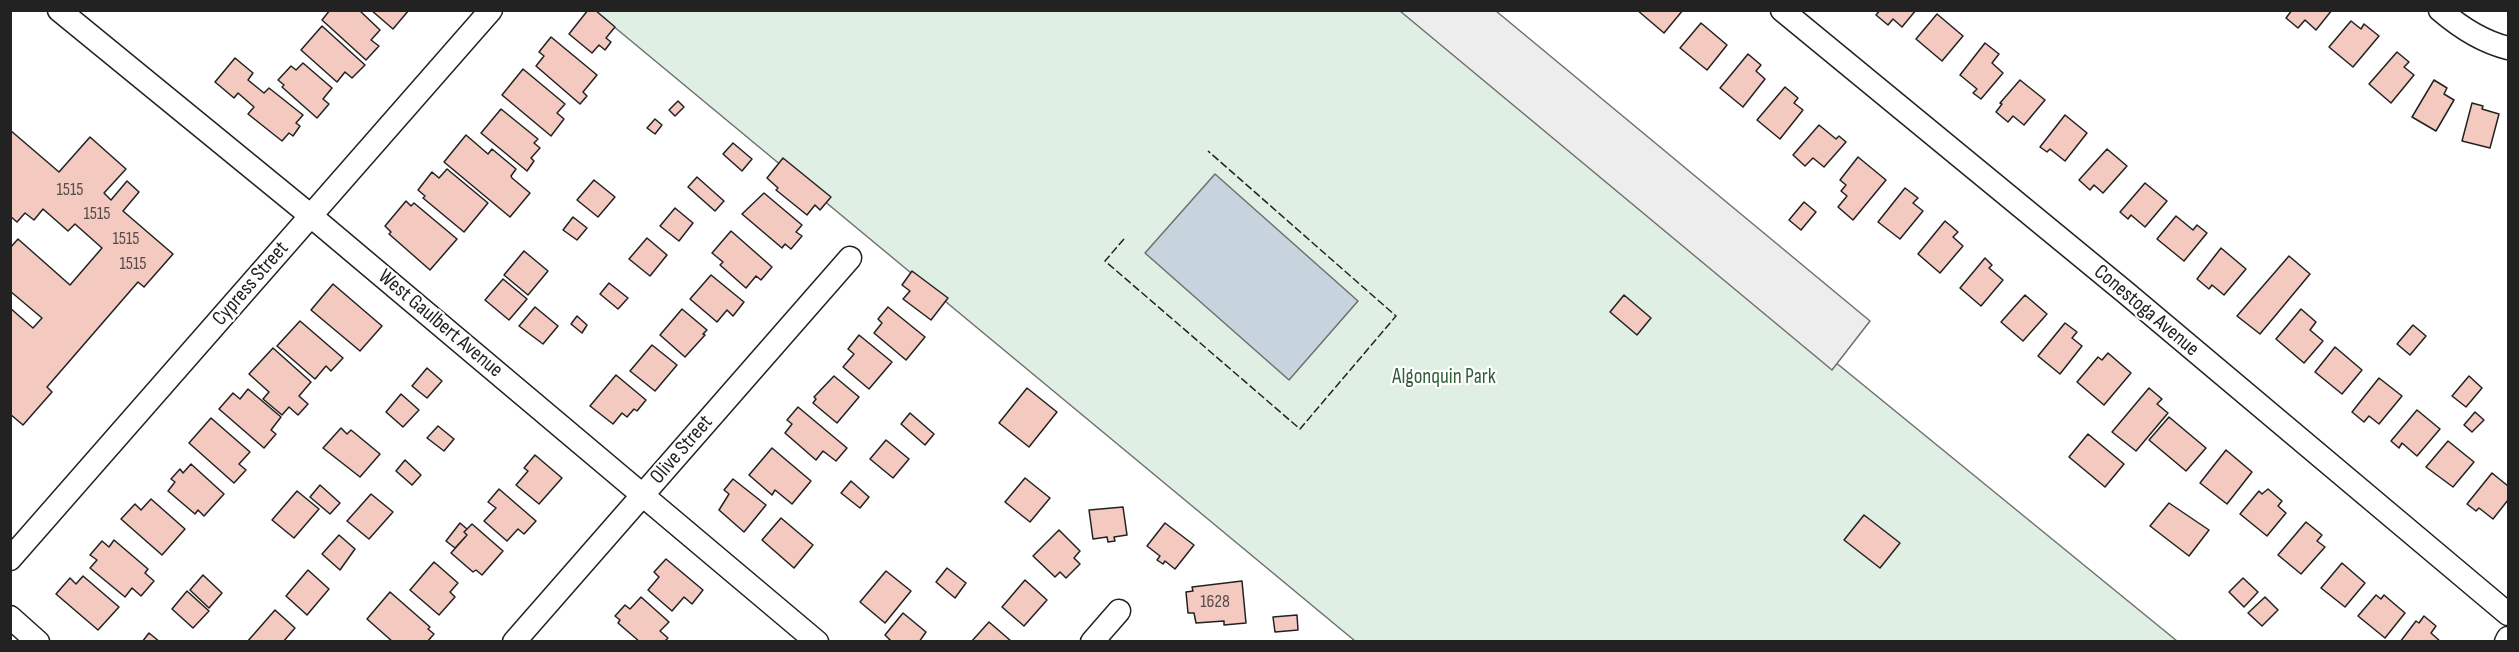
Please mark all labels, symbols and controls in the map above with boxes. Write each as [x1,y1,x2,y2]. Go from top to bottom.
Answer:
house number: 1515 [56,179,84,201]
house number: 1515 [83,203,111,225]
house number: 1515 [112,228,140,250]
street label: Cypress Street [208,237,294,331]
house number: 1515 [119,253,147,275]
street label: Conestoga Avenue [2088,260,2204,362]
street label: West Gaulbert Avenue [373,265,507,383]
park label: Algonquin Park [1392,365,1496,391]
street label: Olive Street [645,411,719,489]
house number: 1628 [1200,591,1230,613]

